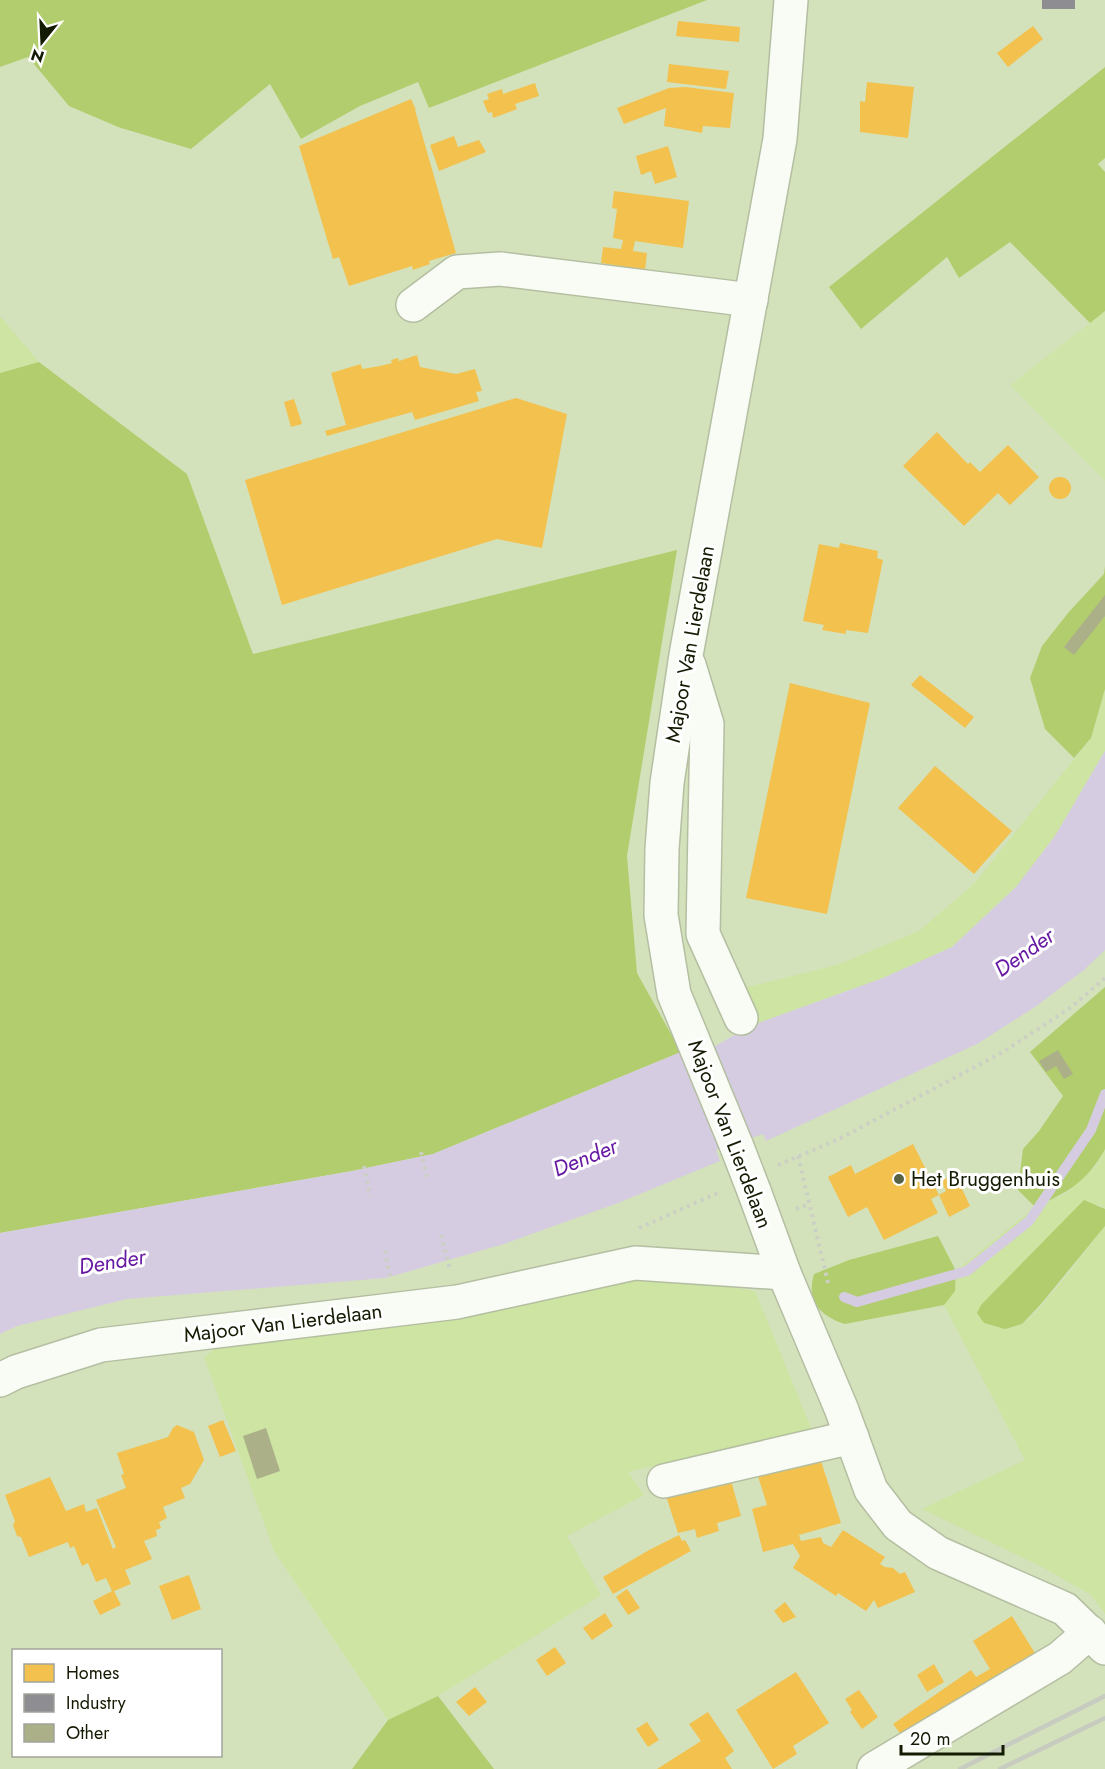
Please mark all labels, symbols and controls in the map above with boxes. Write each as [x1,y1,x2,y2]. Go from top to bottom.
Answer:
north arrow [12,12,72,72]
text: N [28,43,47,69]
street label: Majoor Van Lierdelaan [658,543,722,745]
water label: Dender [987,919,1062,984]
street label: Majoor Van Lierdelaan [680,1035,780,1233]
water label: Dender [548,1129,624,1184]
place label: Het Bruggenhuis [911,1164,1060,1194]
marker: Het Bruggenhuis [892,1172,906,1186]
water label: Dender [76,1240,149,1282]
street label: Majoor Van Lierdelaan [182,1296,384,1350]
legend [12,1649,222,1757]
text: Homes [66,1660,119,1686]
text: Industry [66,1690,126,1716]
scale bar [901,1718,1003,1756]
text: Other [66,1720,110,1746]
text: 20 m [910,1726,950,1752]

